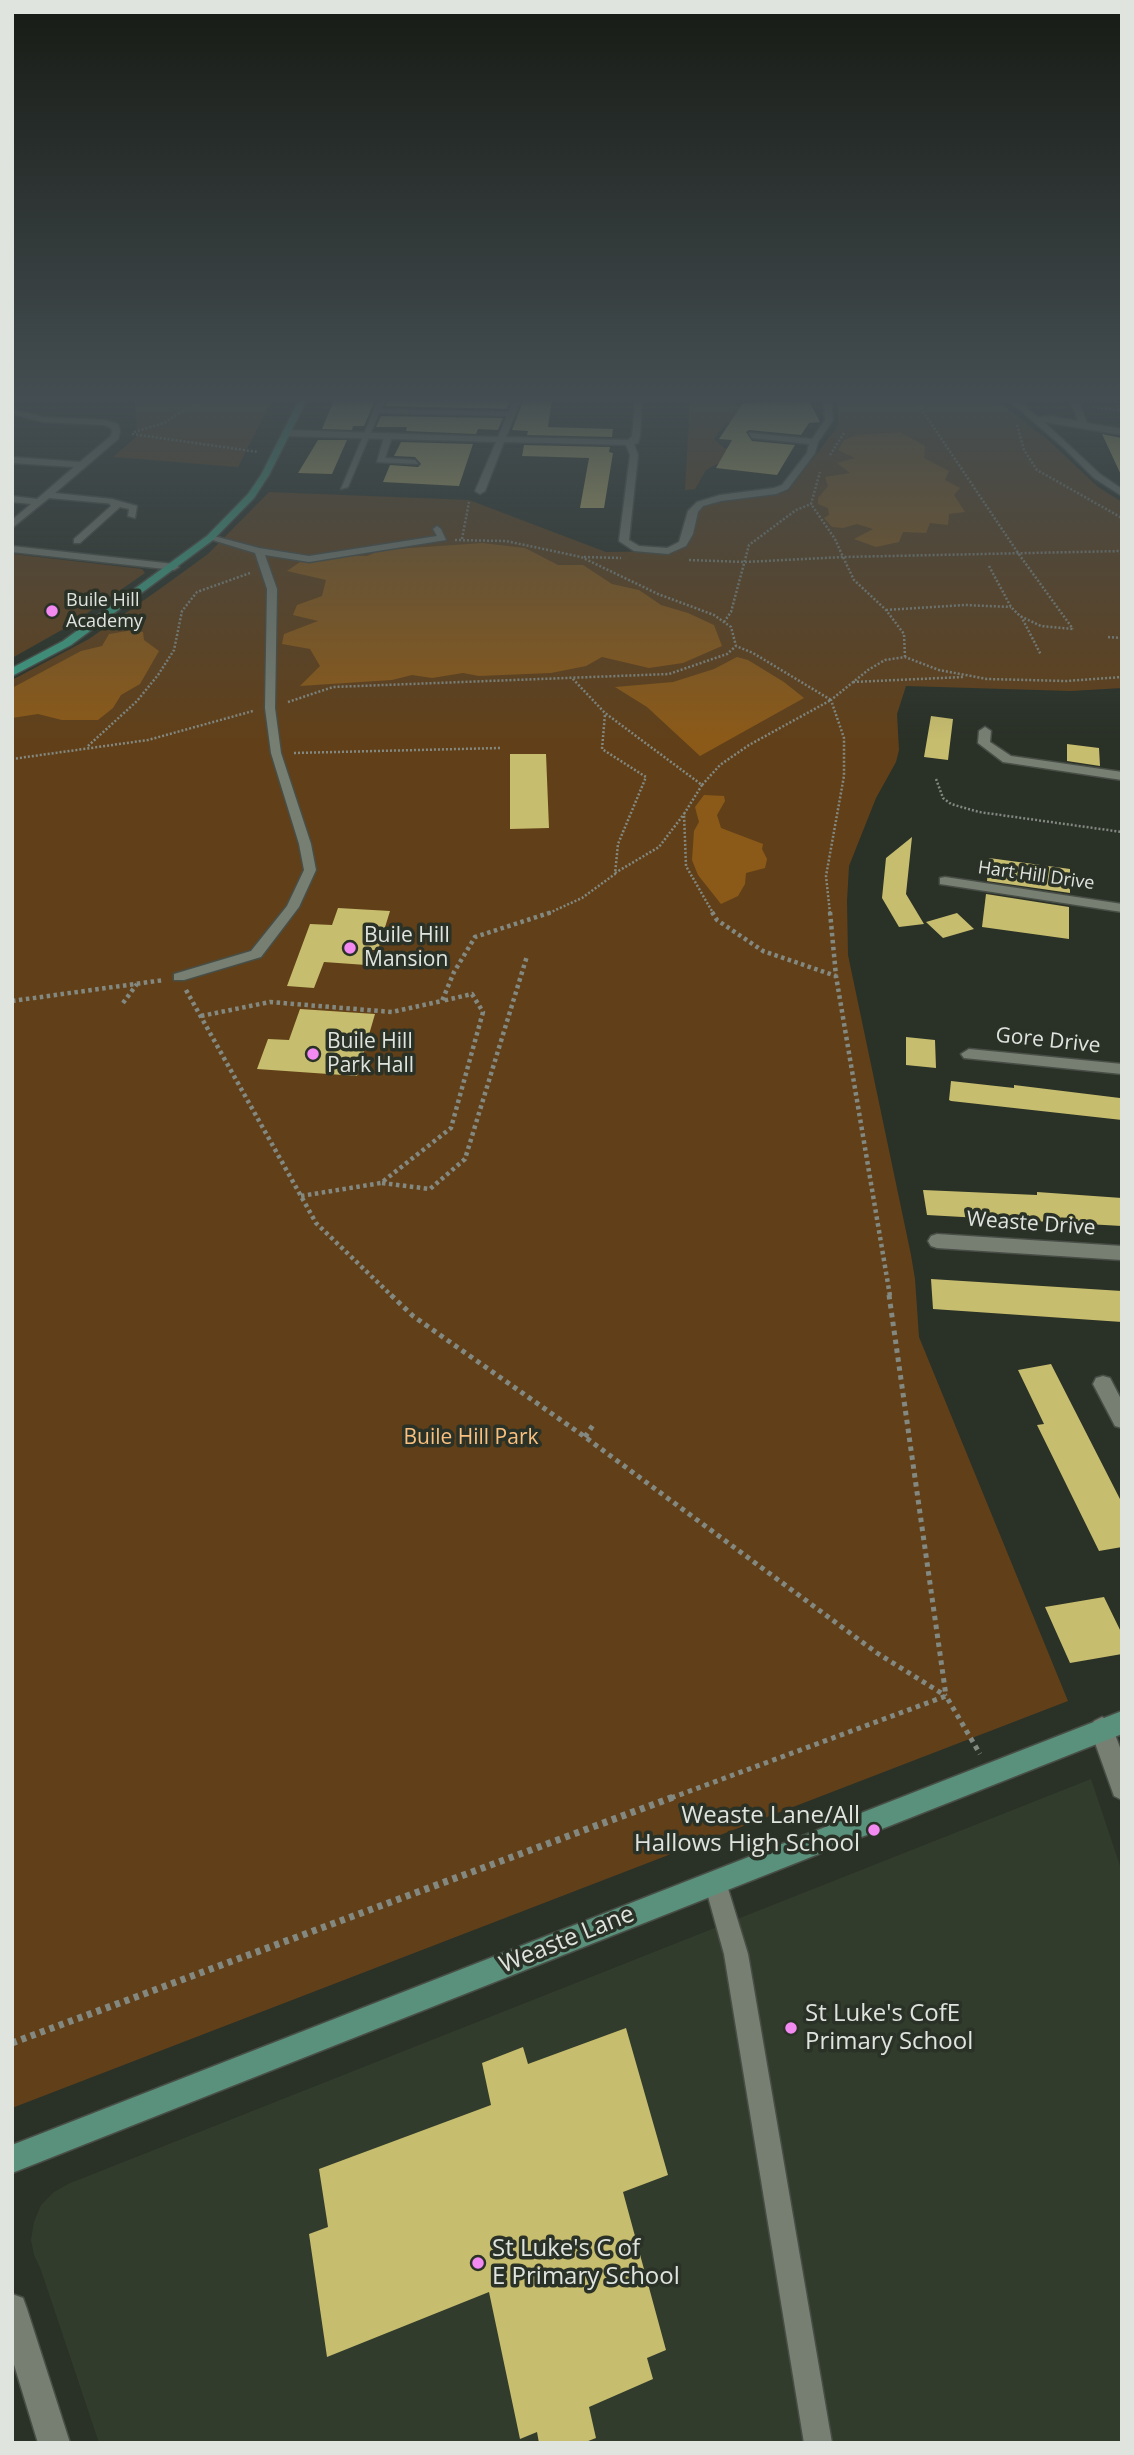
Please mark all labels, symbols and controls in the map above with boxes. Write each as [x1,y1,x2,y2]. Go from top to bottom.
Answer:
place label: Buile Hill Academy [66,590,143,632]
marker: Buile Hill Academy [44,603,60,619]
street label: Hart Hill Drive [976,857,1096,895]
place label: Buile Hill Mansion [364,923,450,973]
marker: Buile Hill Mansion [342,940,358,956]
street label: Gore Drive [994,1023,1102,1059]
place label: Buile Hill Park Hall [327,1029,414,1079]
marker: Buile Hill Park Hall [305,1046,321,1062]
street label: Weaste Drive [966,1207,1096,1241]
park label: Buile Hill Park [403,1425,539,1451]
place label: Weaste Lane/All Hallows High School [634,1802,860,1858]
marker: Weaste Lane/All Hallows High School [866,1822,882,1838]
street label: Weaste Lane [495,1900,639,1980]
place label: St Luke's CofE Primary School [805,2000,973,2056]
marker: St Luke's CofE Primary School [783,2020,799,2036]
place label: St Luke's C of E Primary School [492,2235,680,2291]
marker: St Luke's C of E Primary School [470,2255,486,2271]

